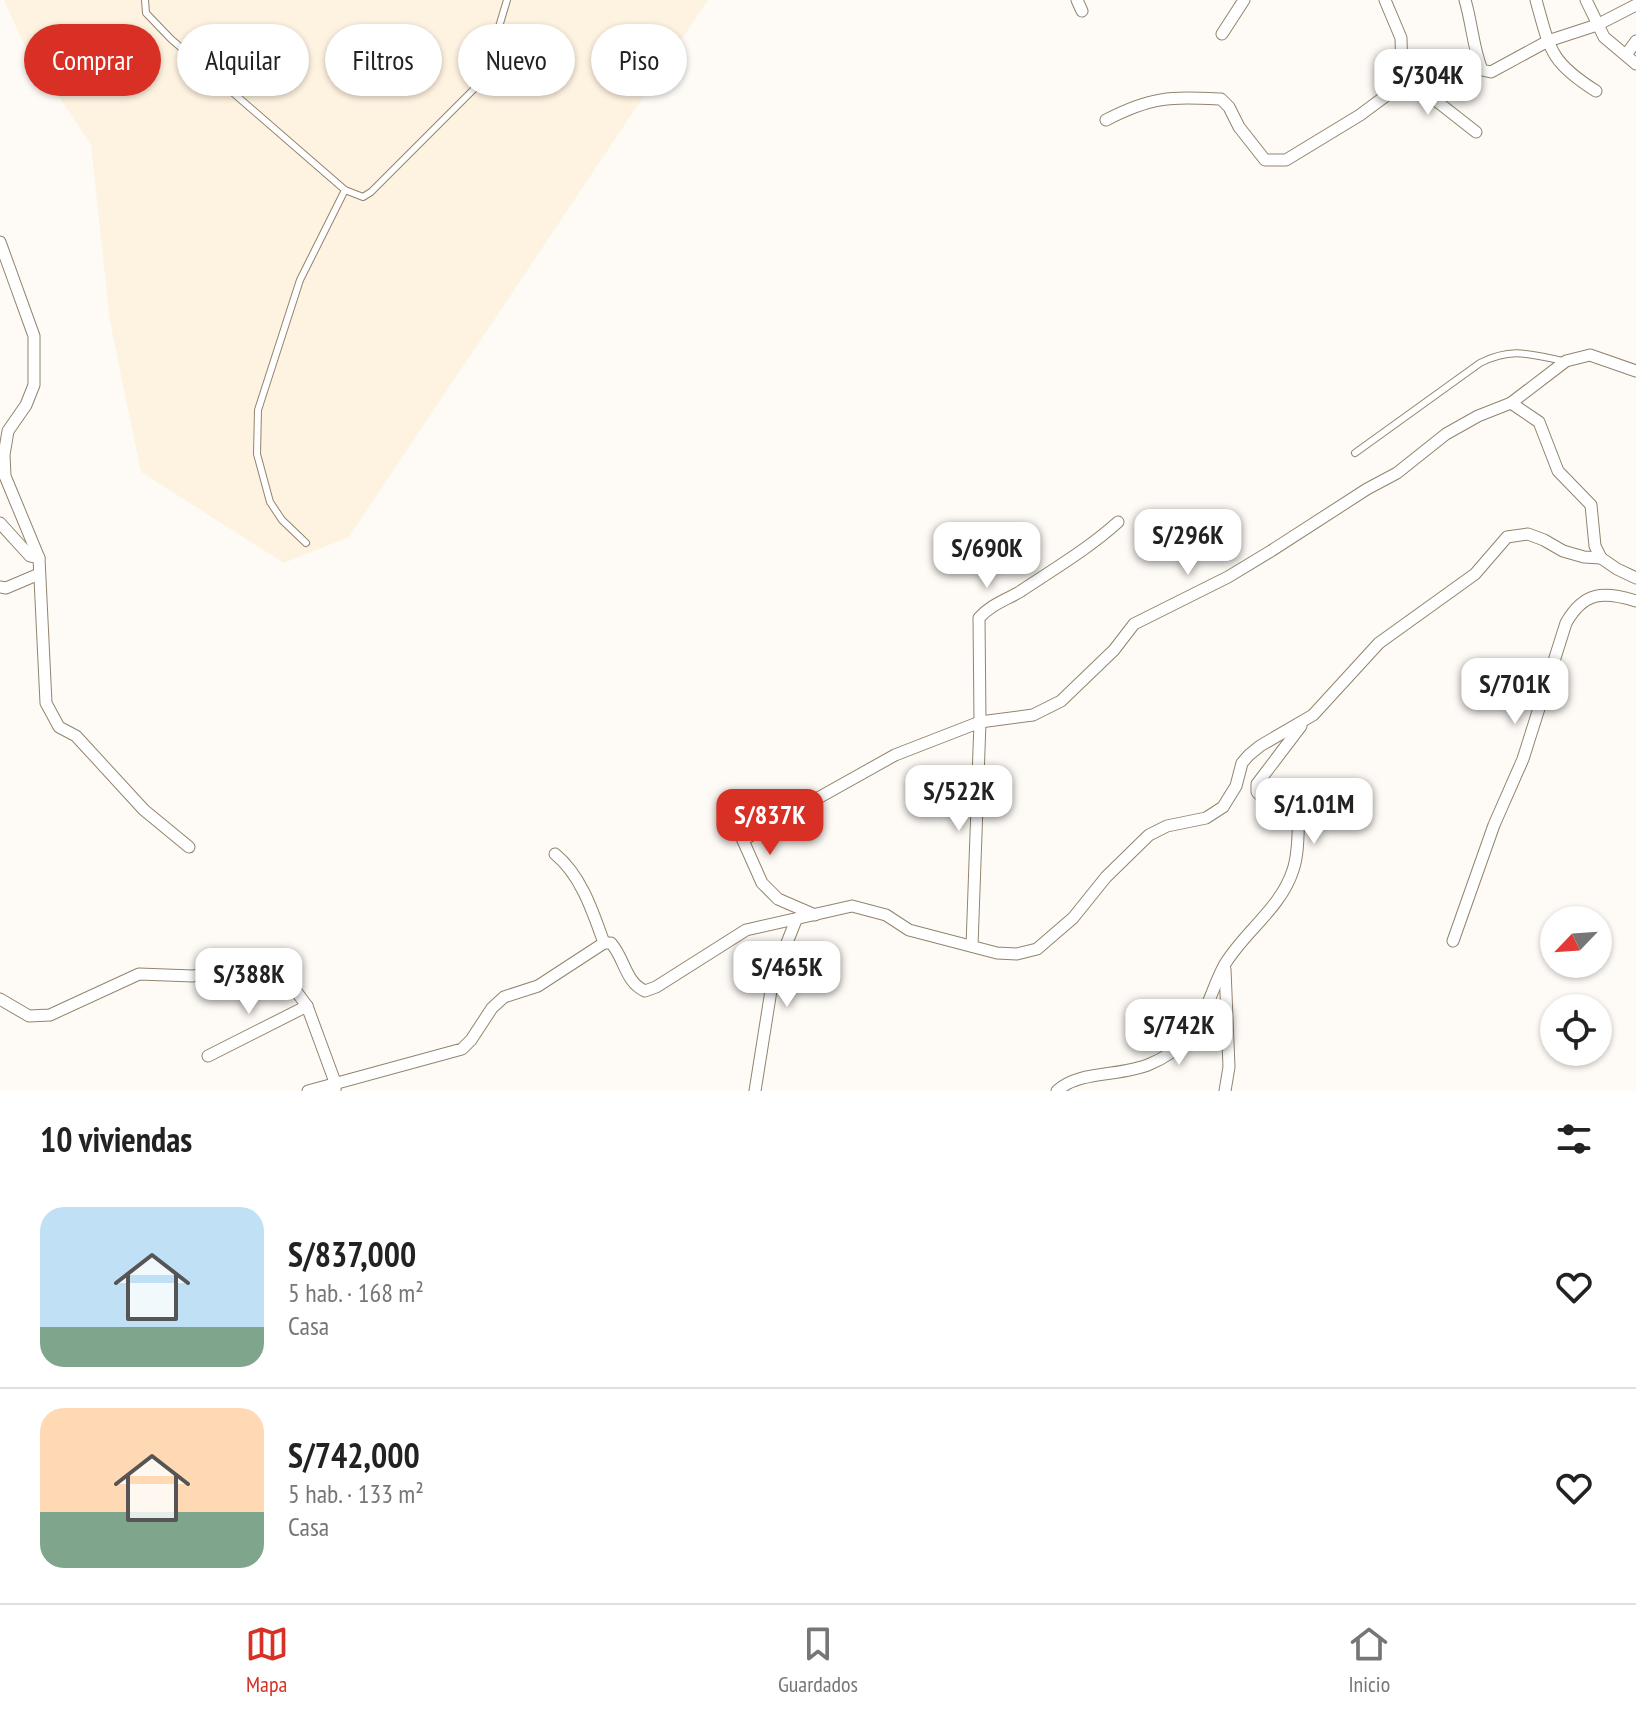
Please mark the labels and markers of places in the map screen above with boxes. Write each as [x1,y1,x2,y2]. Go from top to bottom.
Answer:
pin: S/304K [1363,49,1493,117]
pin: S/296K [1123,509,1253,577]
pin: S/690K [922,522,1052,590]
pin: S/701K [1450,658,1580,726]
pin: S/522K [894,765,1024,833]
pin: S/1.01M [1240,778,1388,846]
pin: S/837K [705,789,835,857]
pin: S/465K [722,941,852,1009]
pin: S/388K [184,948,314,1016]
pin: S/742K [1114,999,1244,1067]

